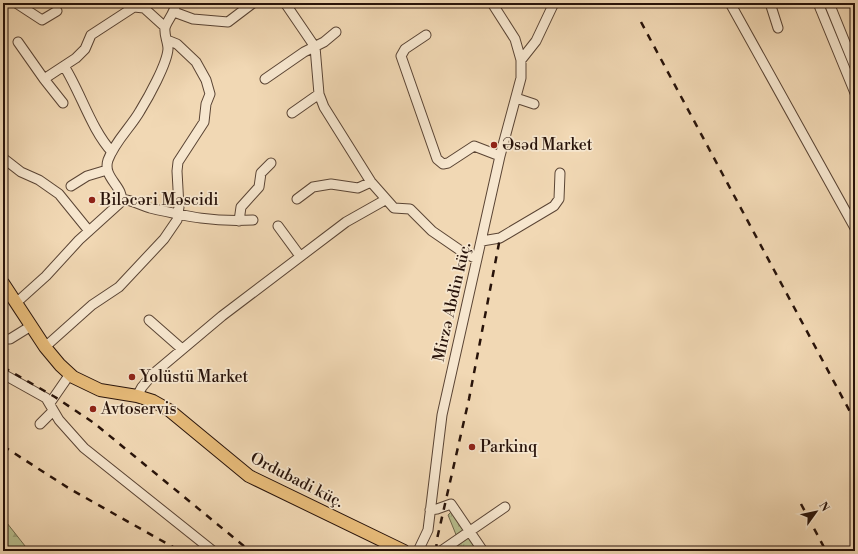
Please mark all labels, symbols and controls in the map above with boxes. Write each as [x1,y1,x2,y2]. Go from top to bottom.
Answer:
place label: Əsəd Market [502,135,593,155]
marker: Əsəd Market [489,140,499,150]
place label: Biləcəri Məscidi [99,190,218,210]
marker: Biləcəri Məscidi [87,195,97,205]
street label: Mirzə Abdin küç. [429,240,475,364]
place label: Yolüstü Market [139,367,249,387]
marker: Yolüstü Market [127,372,137,382]
place label: Avtoservis [100,399,177,419]
marker: Avtoservis [88,404,98,414]
place label: Parkinq [480,437,538,457]
marker: Parkinq [467,442,477,452]
street label: Ordubadi küç. [247,448,347,512]
north arrow [796,492,836,532]
text: N [815,500,832,515]

